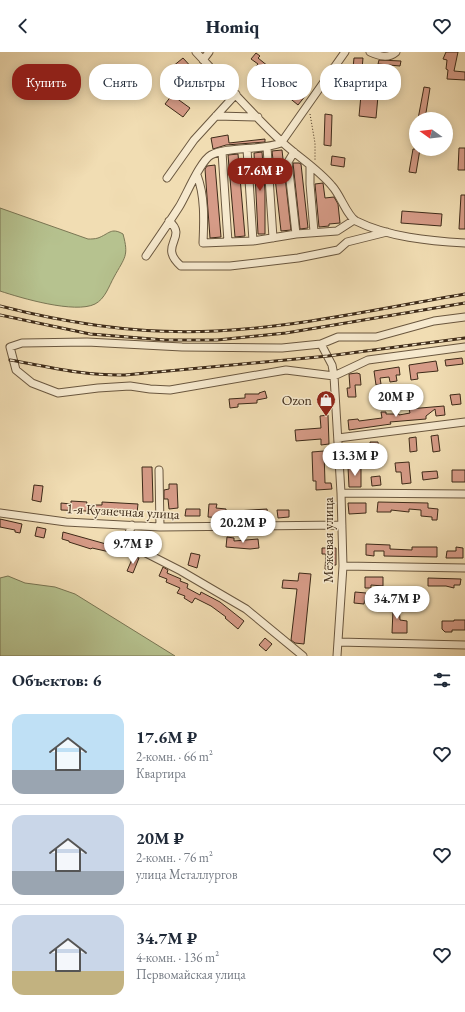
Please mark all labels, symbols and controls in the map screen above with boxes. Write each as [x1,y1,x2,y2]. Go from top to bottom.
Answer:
icon: back [12,15,34,37]
text: Homiq [206,15,259,38]
icon: heart [431,15,453,37]
chip: Купить [12,64,81,100]
chip: Снять [89,64,152,100]
chip: Фильтры [160,64,239,100]
chip: Новое [247,64,312,100]
chip: Квартира [320,64,401,100]
north arrow [409,112,453,156]
map controls [409,112,453,156]
pin: 17.6M ₽ [223,158,297,192]
text: 17.6M ₽ [237,162,283,179]
pin: 20M ₽ [368,384,424,418]
text: 20M ₽ [378,388,414,405]
shop icon: Ozon [315,389,337,417]
place label: Ozon [282,391,313,409]
pin: 13.3M ₽ [318,443,392,477]
text: 13.3M ₽ [332,447,378,464]
street label: Межевая улица [319,497,337,583]
street label: 1-я Кузнечная улица [66,499,180,523]
pin: 20.2M ₽ [206,510,280,544]
text: 20.2M ₽ [220,514,266,531]
pin: 9.7M ₽ [100,531,166,565]
text: 9.7M ₽ [113,535,153,552]
pin: 34.7M ₽ [360,586,434,620]
text: 34.7M ₽ [374,590,420,607]
text: Объектов: 6 [12,669,102,691]
icon: filters [431,669,453,691]
text: 17.6M ₽ [136,726,197,748]
icon: home [44,730,92,778]
icon: heart [431,743,453,765]
text: 2-комн. · 66 m² [136,748,213,765]
text: Квартира [136,765,186,782]
text: 20M ₽ [136,827,184,849]
icon: home [44,831,92,879]
icon: heart [431,844,453,866]
text: 2-комн. · 76 m² [136,849,213,866]
text: улица Металлургов [136,866,238,883]
text: 34.7M ₽ [136,927,197,949]
icon: home [44,931,92,979]
icon: heart [431,944,453,966]
text: 4-комн. · 136 m² [136,949,219,966]
text: Первомайская улица [136,966,246,983]

